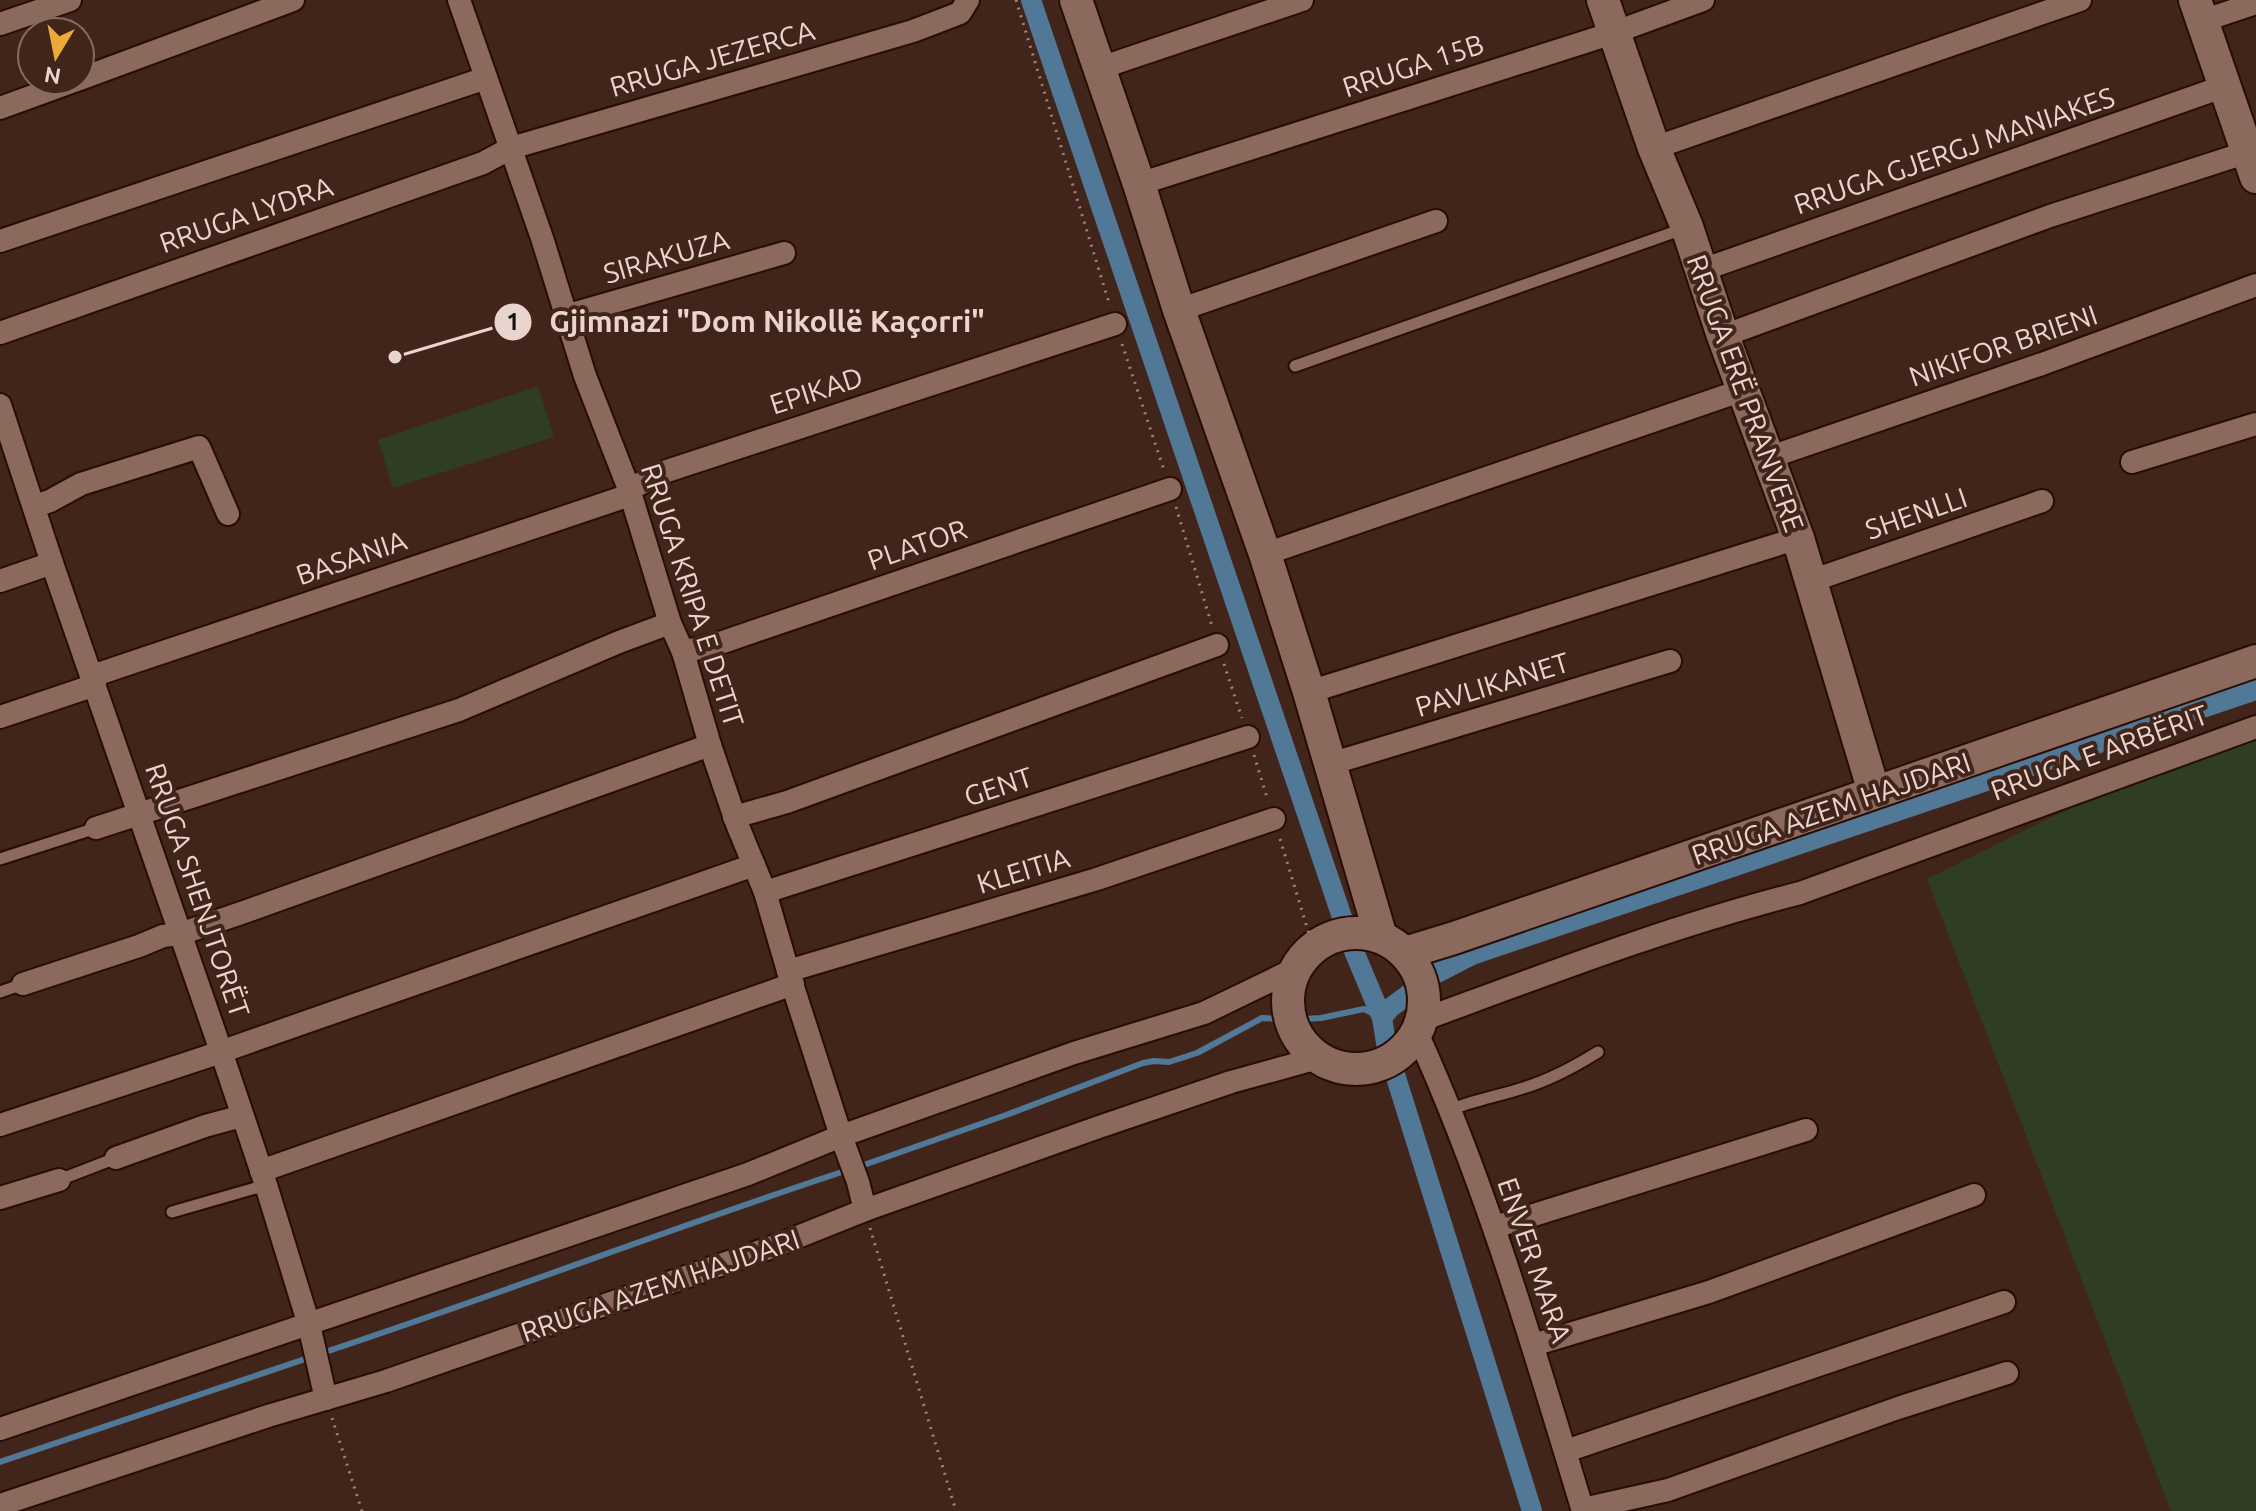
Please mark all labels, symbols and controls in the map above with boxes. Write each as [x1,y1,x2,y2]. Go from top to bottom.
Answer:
street label: RRUGA JEZERCA [606,14,818,102]
north arrow [16,16,96,96]
street label: RRUGA 15B [1339,28,1487,102]
text: N [42,62,63,90]
street label: RRUGA GJERGJ MANIAKES [1790,81,2118,219]
street label: RRUGA LYDRA [155,170,337,258]
street label: SIRAKUZA [600,223,732,289]
street label: RRUGA ERË PRANVERE [1681,250,1811,536]
callout: Gjimnazi "Dom Nikollë Kaçorri" [493,295,1001,349]
street label: NIKIFOR BRIENI [1905,298,2101,392]
text: Gjimnazi "Dom Nikollë Kaçorri" [549,304,985,338]
text: 1 [506,308,520,335]
street label: EPIKAD [766,360,866,420]
street label: RRUGA KRIPA E DETIT [636,459,750,731]
street label: SHENLLI [1861,481,1971,545]
street label: PLATOR [863,513,971,575]
street label: BASANIA [292,524,410,590]
street label: PAVLIKANET [1411,646,1573,722]
street label: RRUGA E ARBËRIT [1986,698,2212,806]
street label: RRUGA AZEM HAJDARI [1688,746,1974,870]
street label: RRUGA SHENJTORËT [140,759,256,1021]
street label: GENT [960,760,1036,812]
street label: KLEITIA [973,841,1073,899]
street label: ENVER MARA [1492,1174,1578,1346]
street label: RRUGA AZEM HAJDARI [517,1223,803,1347]

